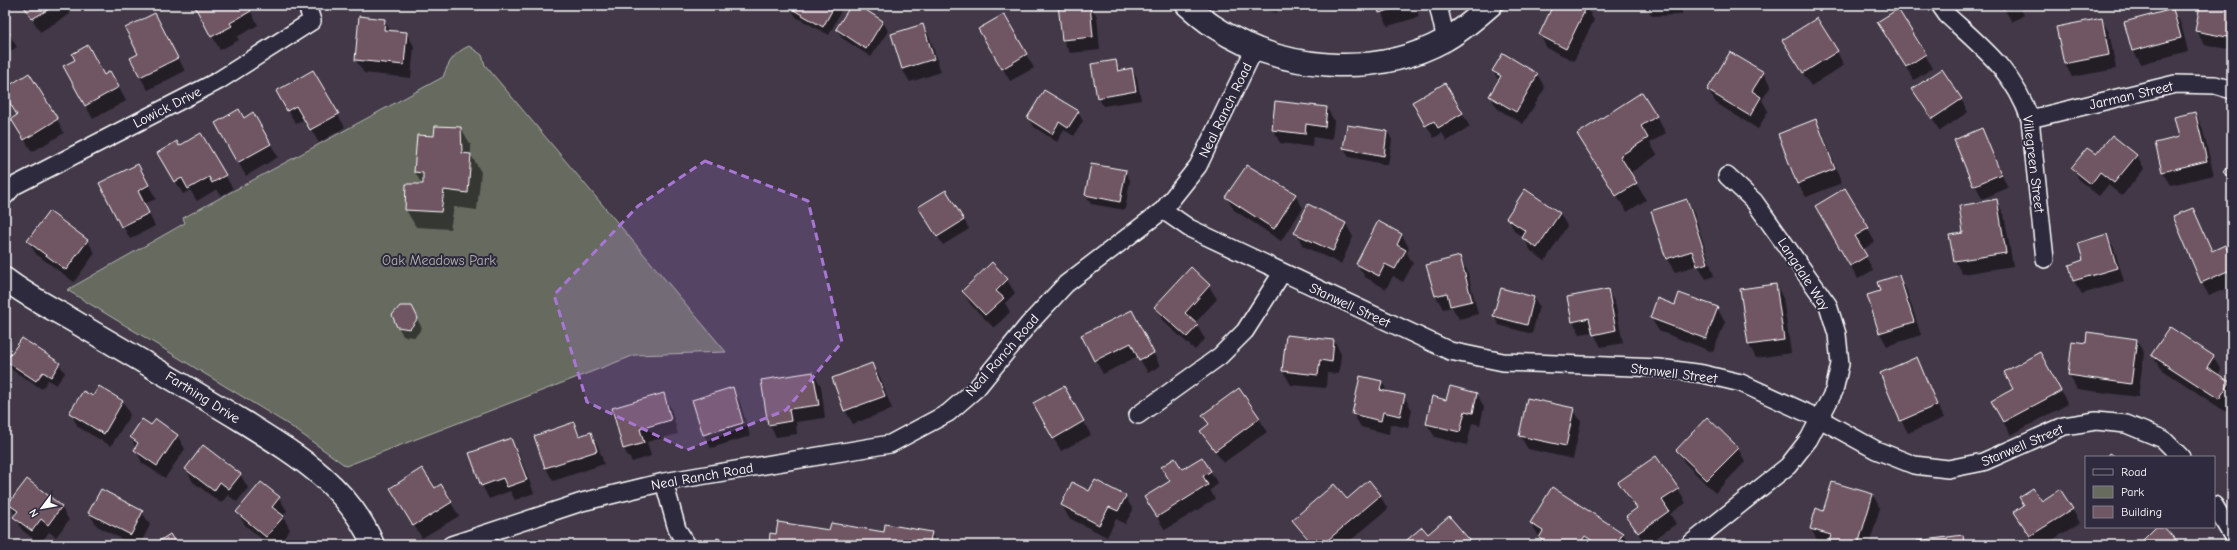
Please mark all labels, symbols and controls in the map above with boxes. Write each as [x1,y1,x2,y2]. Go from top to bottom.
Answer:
street label: Neal Ranch Road [1195,60,1256,160]
street label: Jarman Street [2088,77,2176,113]
street label: Lowick Drive [130,83,204,132]
street label: Villegreen Street [2019,114,2048,215]
street label: Langdale Way [1774,235,1834,314]
park label: Oak Meadows Park [382,252,496,269]
street label: Stanwell Street [1307,279,1394,332]
street label: Neal Ranch Road [962,311,1043,400]
street label: Stanwell Street [1630,360,1719,387]
street label: Farthing Drive [162,368,243,427]
street label: Stanwell Street [1979,420,2067,470]
legend [2085,456,2215,528]
street label: Neal Ranch Road [650,459,755,494]
text: Road [2121,465,2147,479]
text: Park [2121,485,2144,499]
north arrow [22,488,62,528]
text: Building [2121,505,2162,519]
text: N [27,507,41,520]

